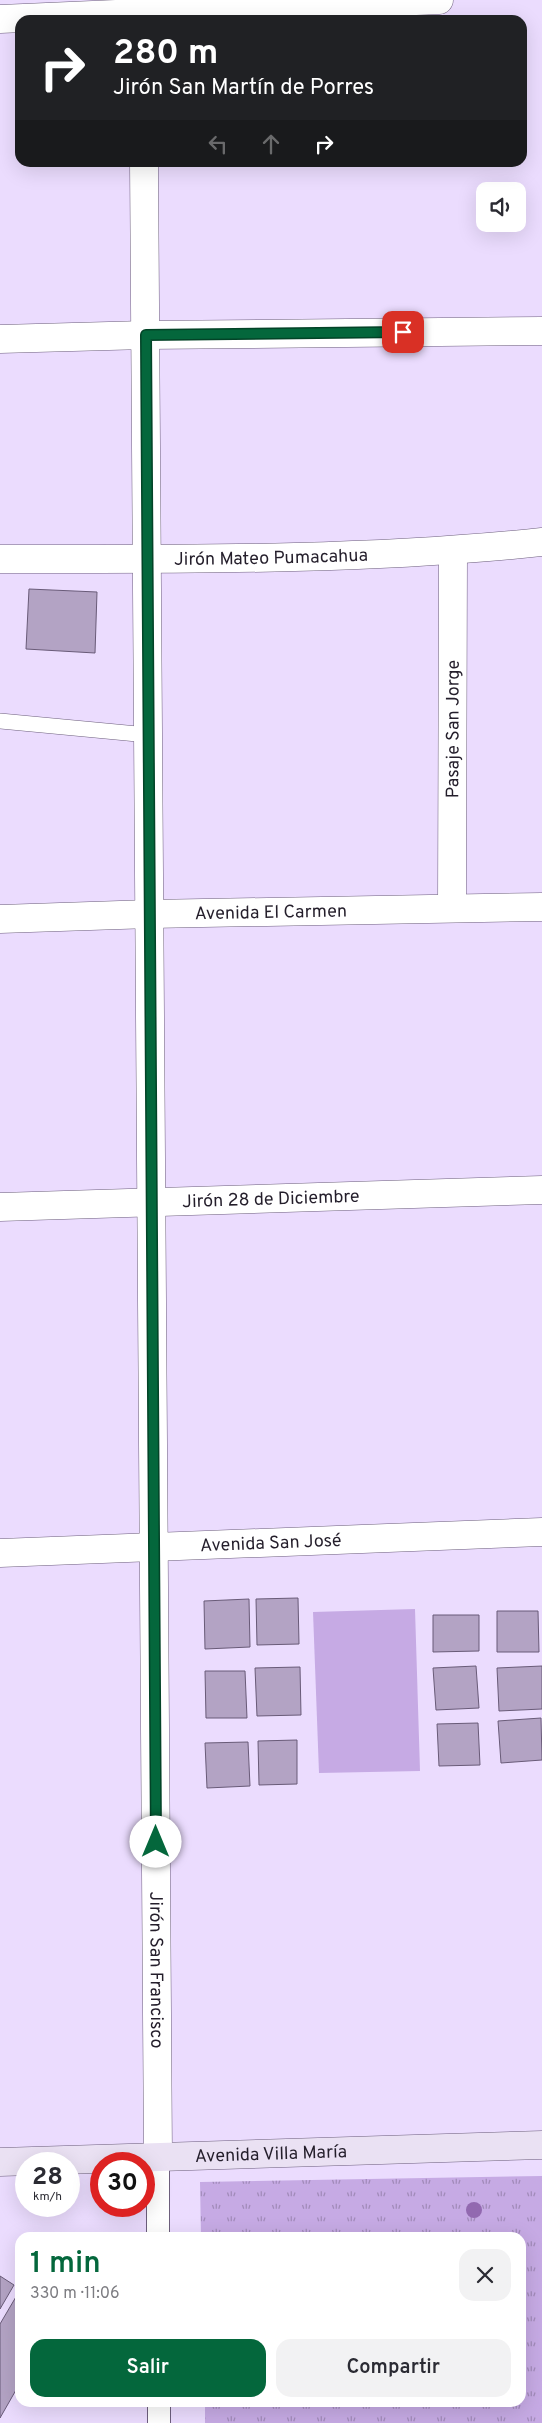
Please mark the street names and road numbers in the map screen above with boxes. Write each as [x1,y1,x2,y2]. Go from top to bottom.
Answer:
street label: Jirón Mateo Pumacahua [174,545,369,572]
street label: Pasaje San Jorge [442,660,466,798]
street label: Avenida El Carmen [194,900,347,926]
street label: Jirón 28 de Diciembre [182,1186,360,1214]
street label: Avenida San José [200,1530,342,1558]
street label: Jirón San Francisco [143,1891,167,2048]
street label: Avenida Villa María [194,2141,347,2169]

